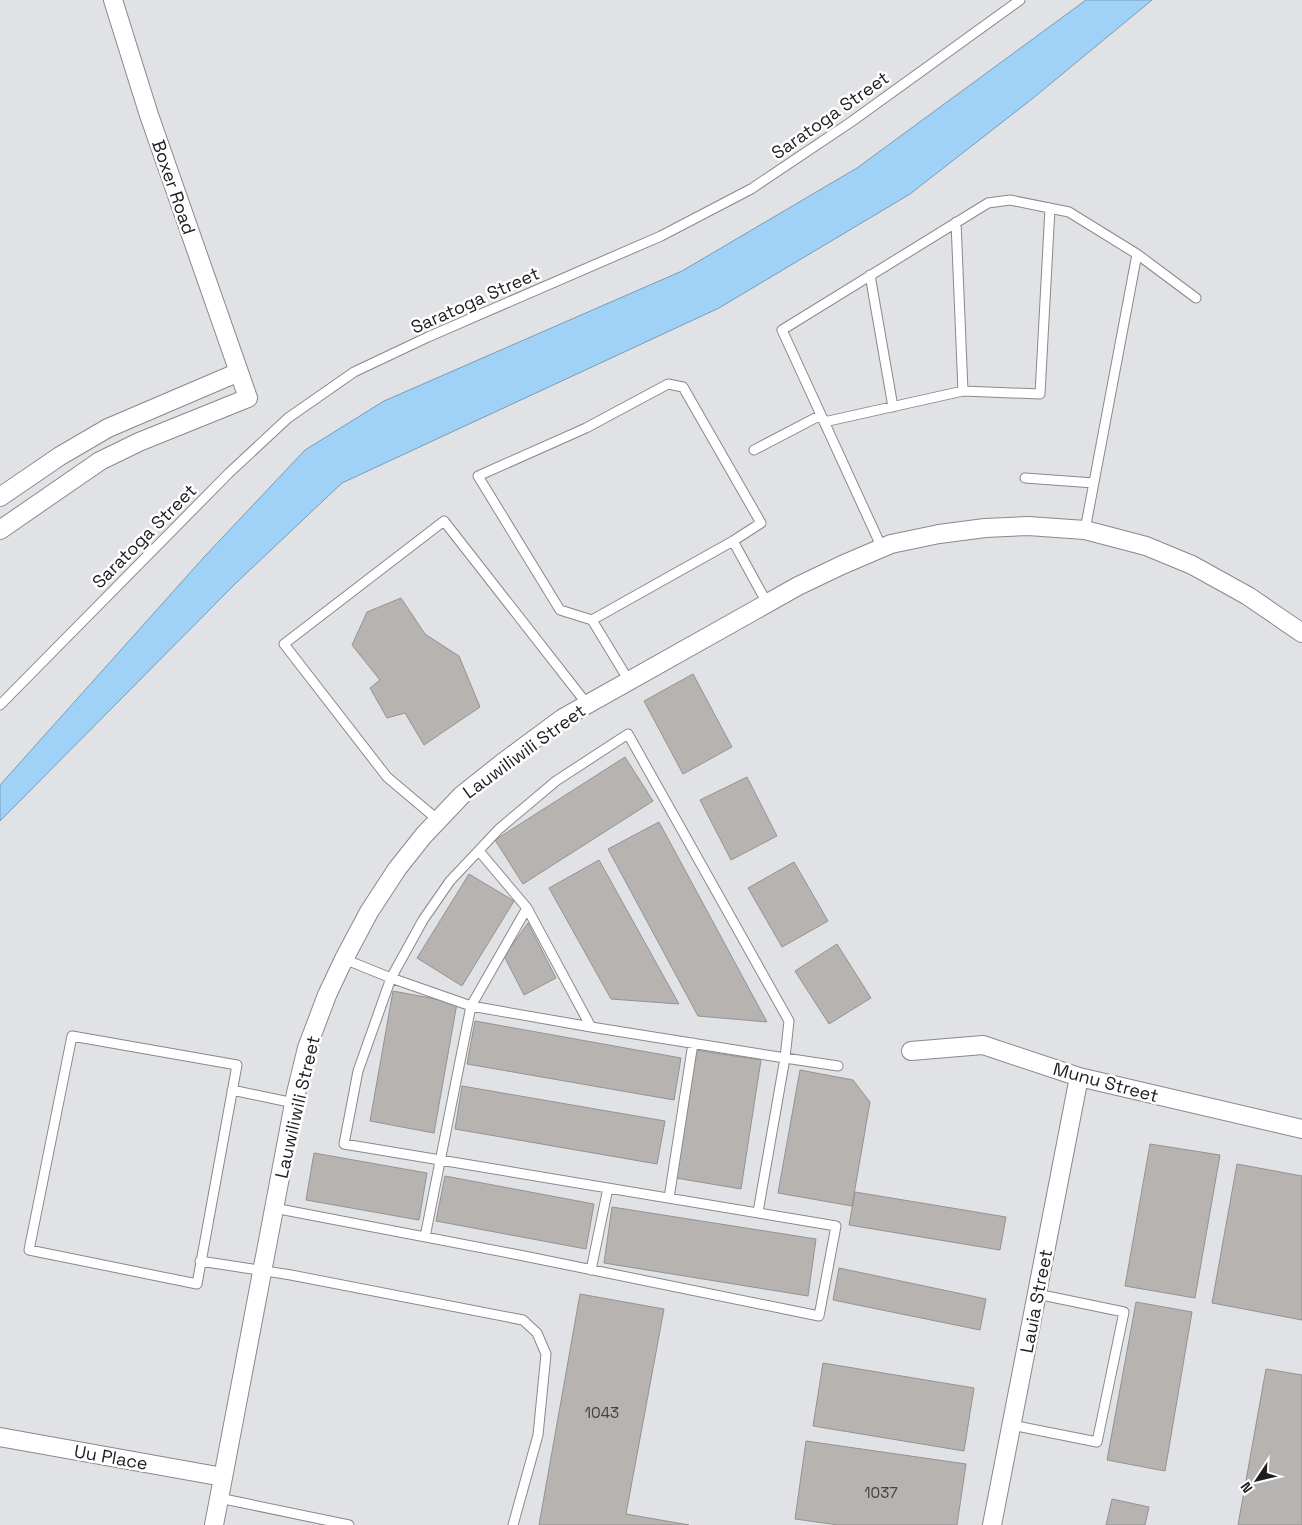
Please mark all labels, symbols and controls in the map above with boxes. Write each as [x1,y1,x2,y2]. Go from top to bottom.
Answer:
street label: Saratoga Street [767,66,893,164]
street label: Boxer Road [147,137,201,237]
street label: Saratoga Street [407,261,543,339]
street label: Saratoga Street [87,479,201,593]
street label: Lauwiliwili Street [458,699,590,803]
street label: Lauwiliwili Street [269,1033,325,1181]
street label: Munu Street [1051,1057,1161,1107]
street label: Lauia Street [1015,1247,1057,1355]
house number: 1043 [585,1403,619,1422]
street label: Uu Place [72,1439,150,1475]
north arrow [1232,1455,1282,1505]
text: N [1236,1478,1256,1496]
house number: 1037 [864,1483,898,1502]

